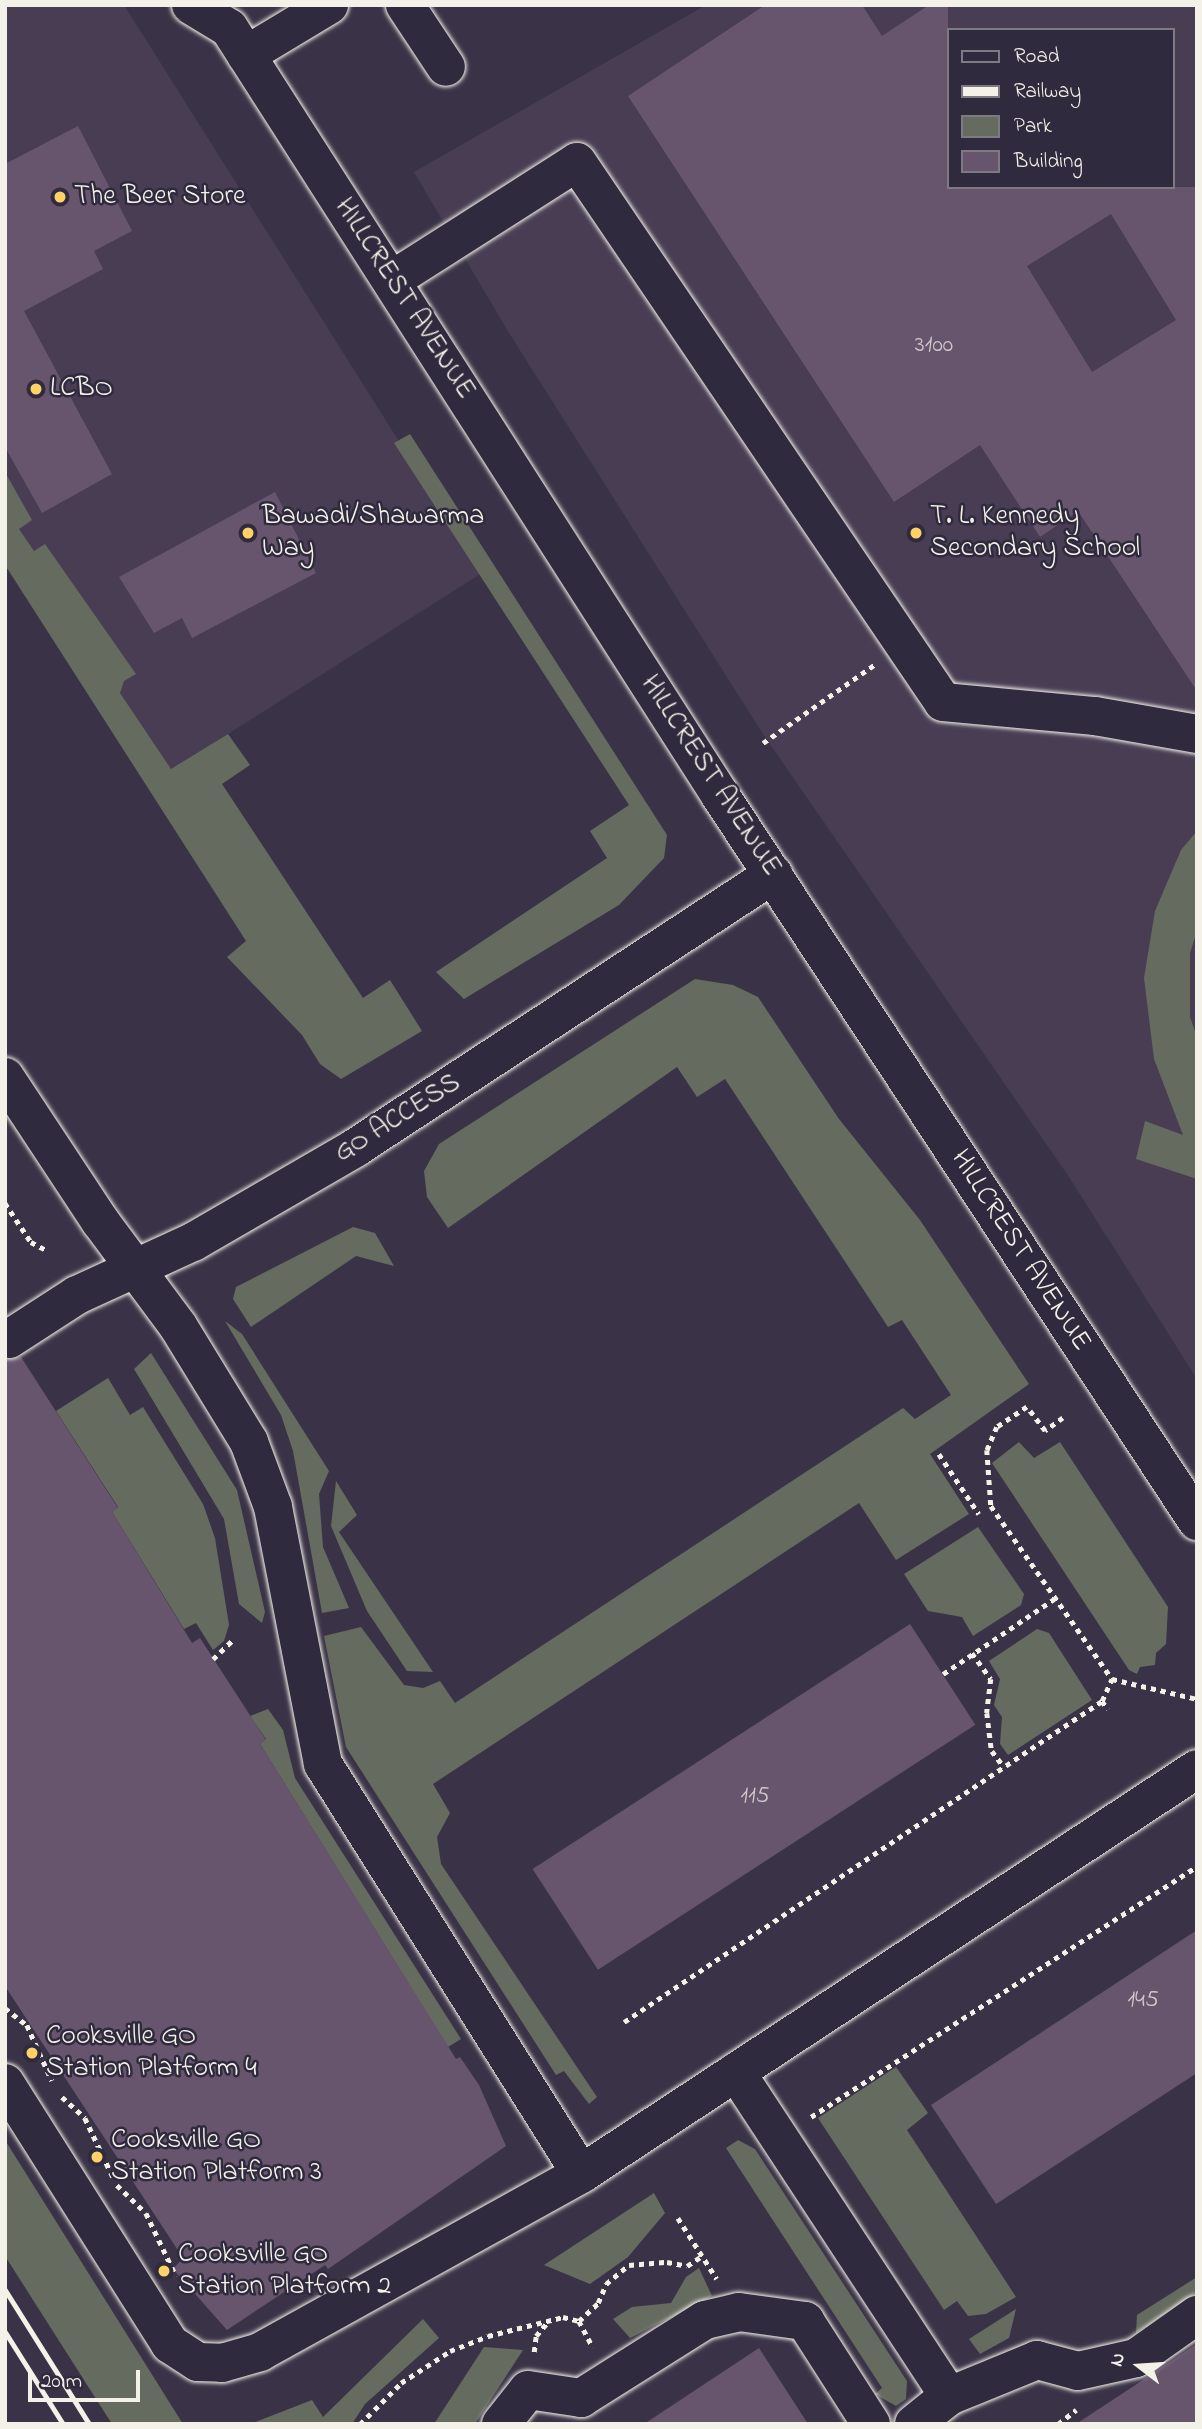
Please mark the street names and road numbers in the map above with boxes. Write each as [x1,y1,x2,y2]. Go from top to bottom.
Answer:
street label: HILLCREST AVENUE [326,192,482,406]
street label: HILLCREST AVENUE [632,669,788,883]
street label: GO ACCESS [329,1067,467,1171]
street label: HILLCREST AVENUE [942,1144,1098,1358]

